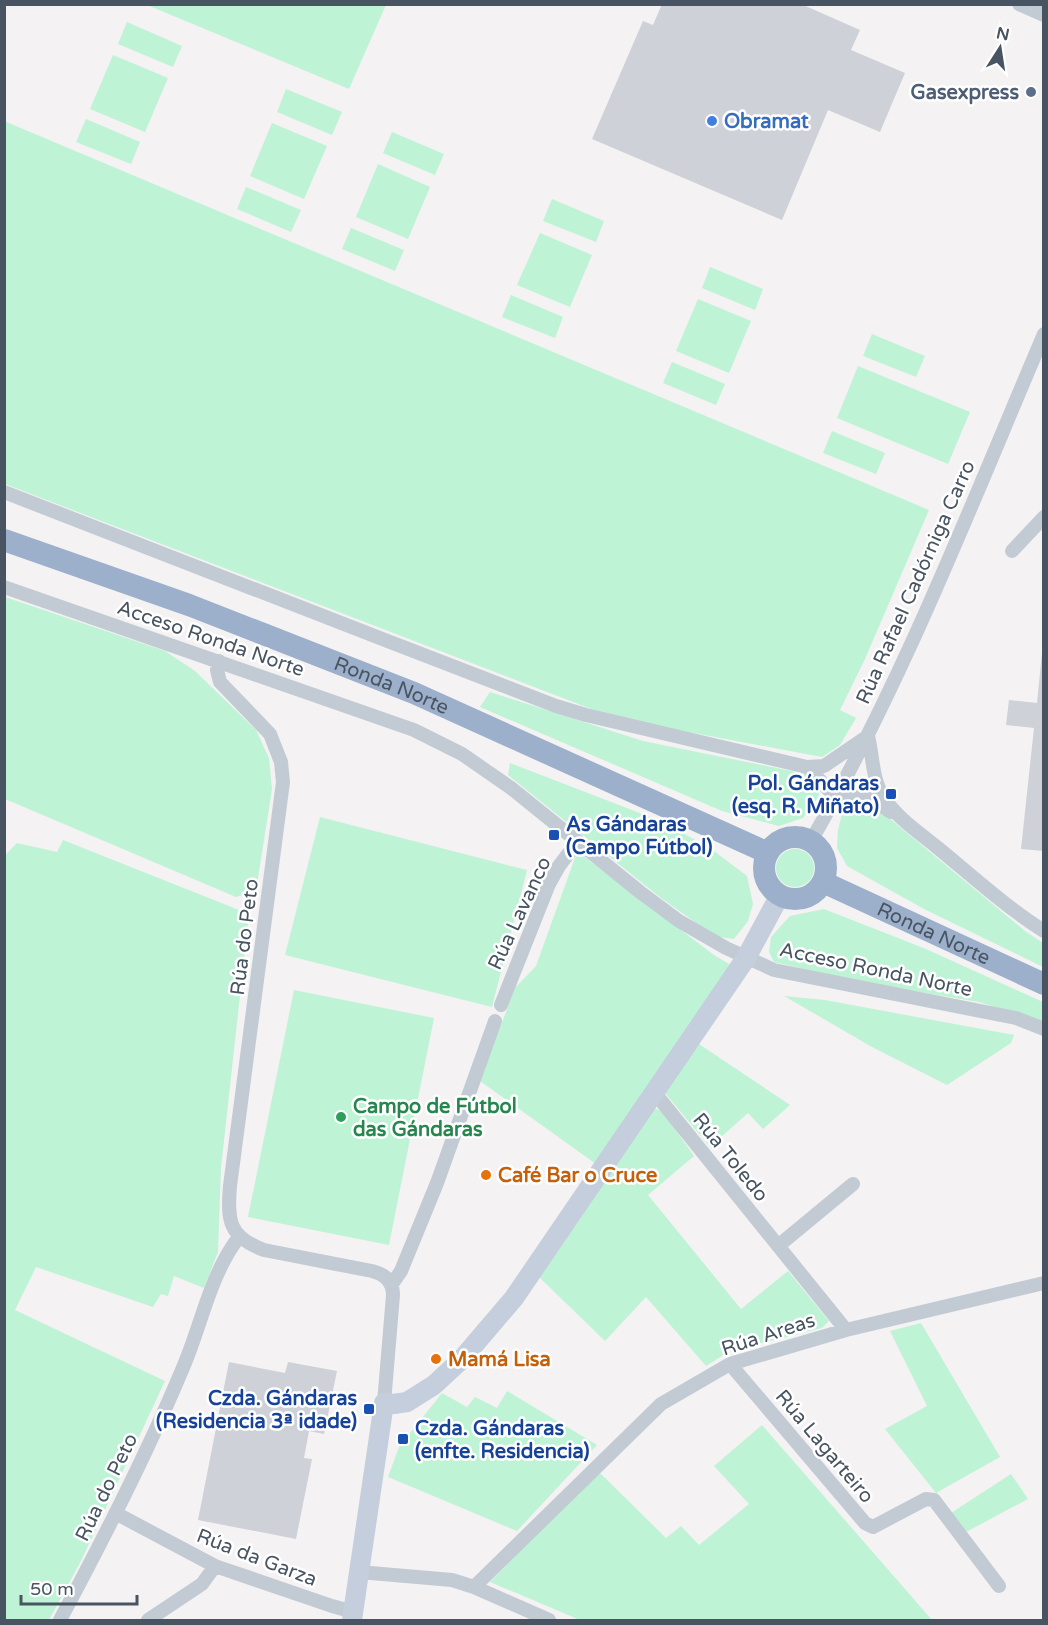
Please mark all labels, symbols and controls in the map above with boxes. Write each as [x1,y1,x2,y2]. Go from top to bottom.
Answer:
north arrow [970,18,1030,78]
text: N [995,23,1011,45]
place label: Gasexpress [911,81,1019,105]
marker: Gasexpress [1024,85,1038,99]
place label: Obramat [724,110,809,134]
marker: Obramat [705,114,719,128]
street label: Rúa Rafael Cadórniga Carro [851,457,981,708]
street label: Acceso Ronda Norte [114,596,307,682]
street label: Ronda Norte [330,652,453,720]
place label: Pol. Gándaras (esq. R. Miñato) [732,772,879,819]
marker: Pol. Gándaras (esq. R. Miñato) [884,787,898,801]
place label: As Gándaras (Campo Fútbol) [566,813,713,860]
marker: As Gándaras (Campo Fútbol) [547,828,561,842]
street label: Rúa Lavanco [483,853,557,974]
street label: Rúa do Peto [226,878,264,997]
street label: Ronda Norte [873,898,994,971]
street label: Acceso Ronda Norte [777,938,974,1002]
place label: Campo de Fútbol das Gándaras [353,1095,517,1142]
street label: Rúa Toledo [687,1109,773,1207]
marker: Campo de Fútbol das Gándaras [334,1110,348,1124]
place label: Café Bar o Cruce [498,1164,657,1188]
marker: Café Bar o Cruce [479,1168,493,1182]
street label: Rúa Areas [718,1309,818,1361]
place label: Mamá Lisa [448,1348,551,1372]
marker: Mamá Lisa [429,1352,443,1366]
street label: Rúa Lagarteiro [770,1385,879,1508]
place label: Czda. Gándaras (Residencia 3ª idade) [156,1387,357,1434]
marker: Czda. Gándaras (Residencia 3ª idade) [362,1402,376,1416]
place label: Czda. Gándaras (enfte. Residencia) [415,1417,590,1464]
street label: Rúa do Peto [70,1430,143,1545]
marker: Czda. Gándaras (enfte. Residencia) [396,1432,410,1446]
street label: Rúa da Garza [193,1524,320,1592]
scale bar [21,1568,136,1606]
text: 50 m [30,1578,74,1600]

